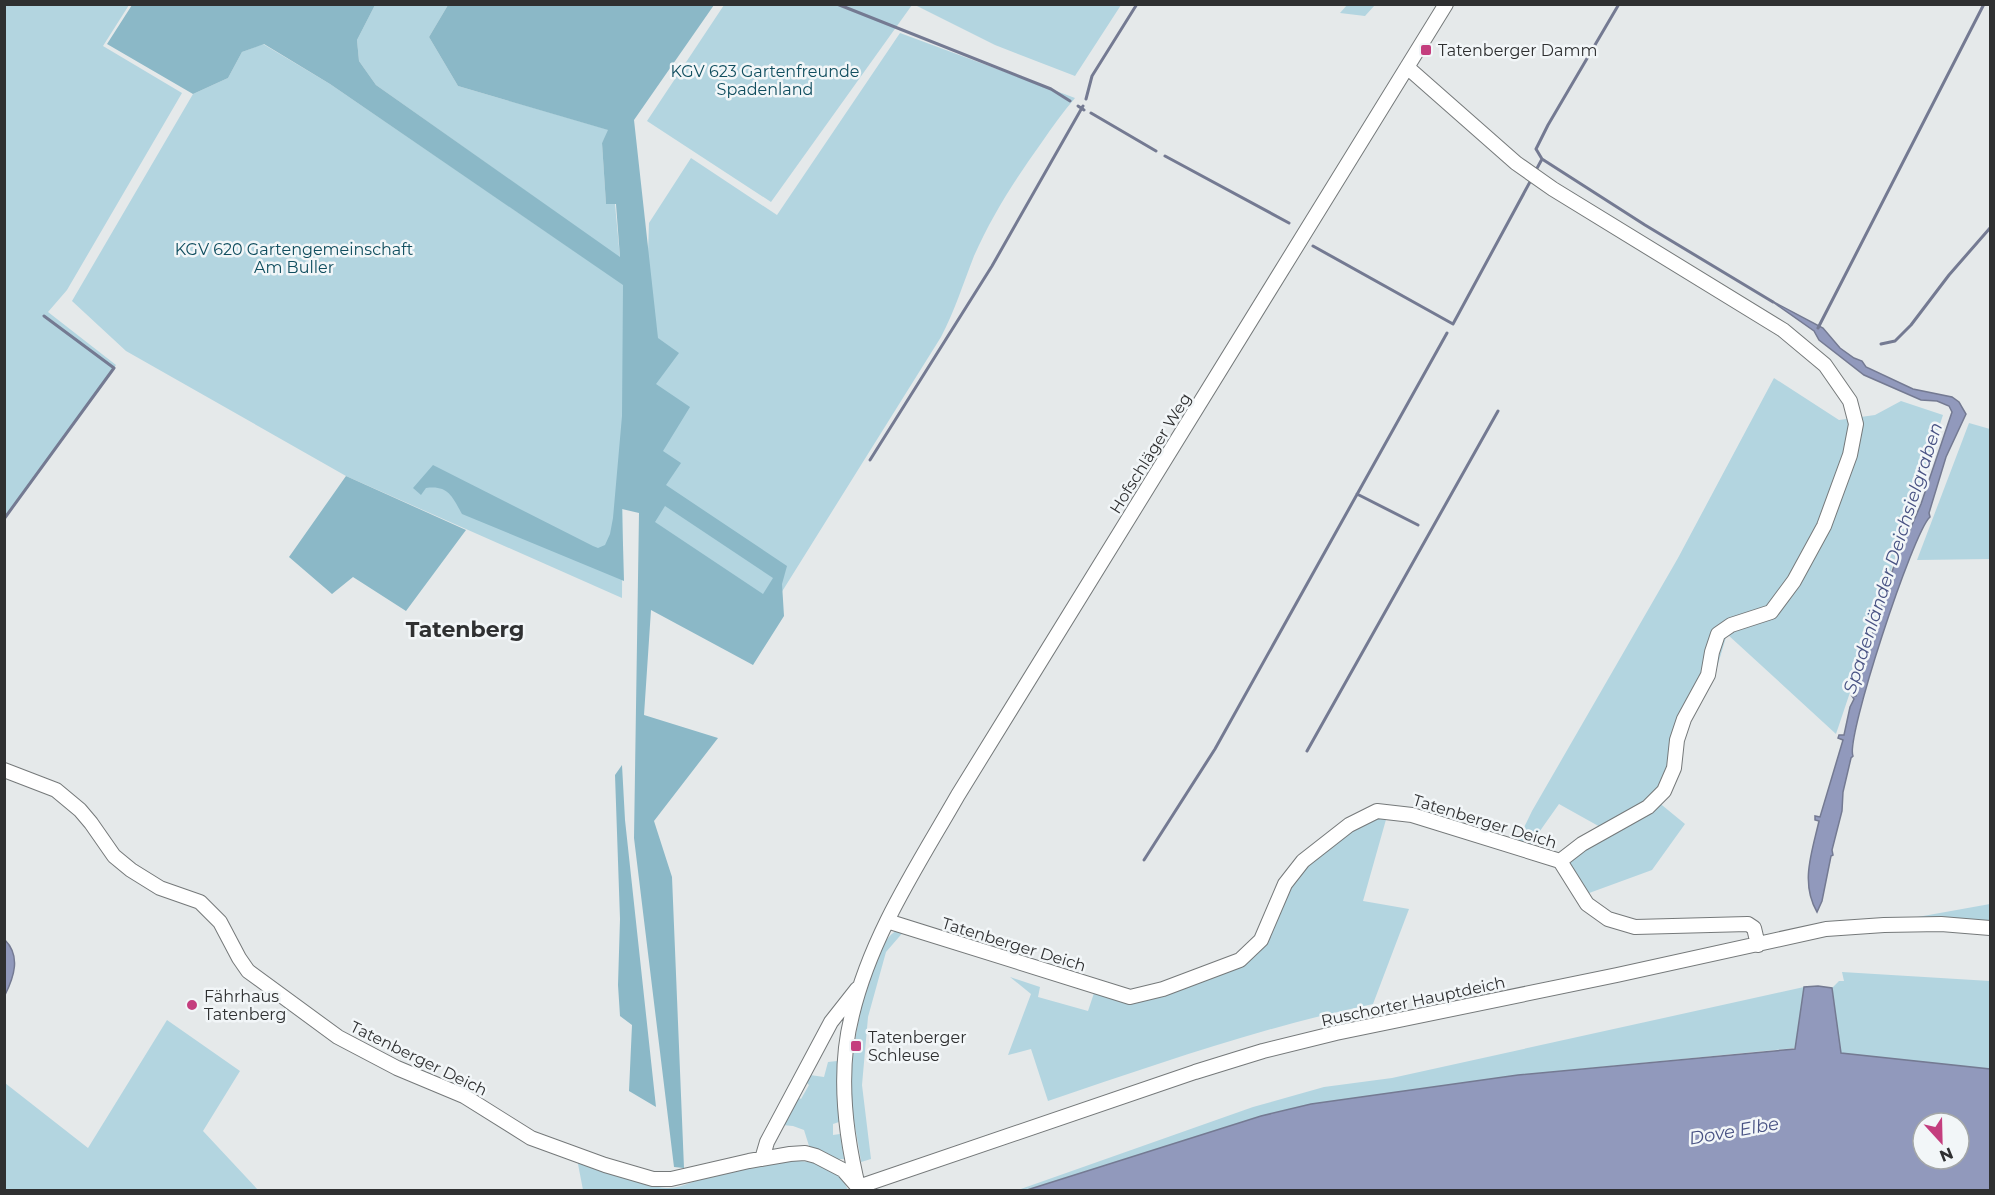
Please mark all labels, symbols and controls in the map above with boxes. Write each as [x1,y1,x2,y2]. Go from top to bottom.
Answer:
place label: Tatenberger Damm [1438,41,1597,60]
marker: Tatenberger Damm [1419,43,1433,57]
park label: KGV 623 Gartenfreunde Spadenland [670,62,860,99]
park label: KGV 620 Gartengemeinschaft Am Buller [175,240,414,277]
street label: Hofschläger Weg [1106,390,1195,517]
water label: Spadenländer Deichsielgraben [1839,420,1947,696]
district label: Tatenberg [406,616,524,643]
street label: Tatenberger Deich [1411,791,1559,852]
street label: Tatenberger Deich [940,914,1088,975]
street label: Ruschorter Hauptdeich [1319,973,1507,1030]
place label: Fährhaus Tatenberg [204,987,287,1024]
marker: Fährhaus Tatenberg [185,998,199,1012]
street label: Tatenberger Deich [347,1017,490,1100]
place label: Tatenberger Schleuse [868,1028,967,1065]
marker: Tatenberger Schleuse [849,1039,863,1053]
north arrow [1911,1111,1971,1171]
water label: Dove Elbe [1687,1112,1781,1150]
text: N [1937,1143,1956,1166]

